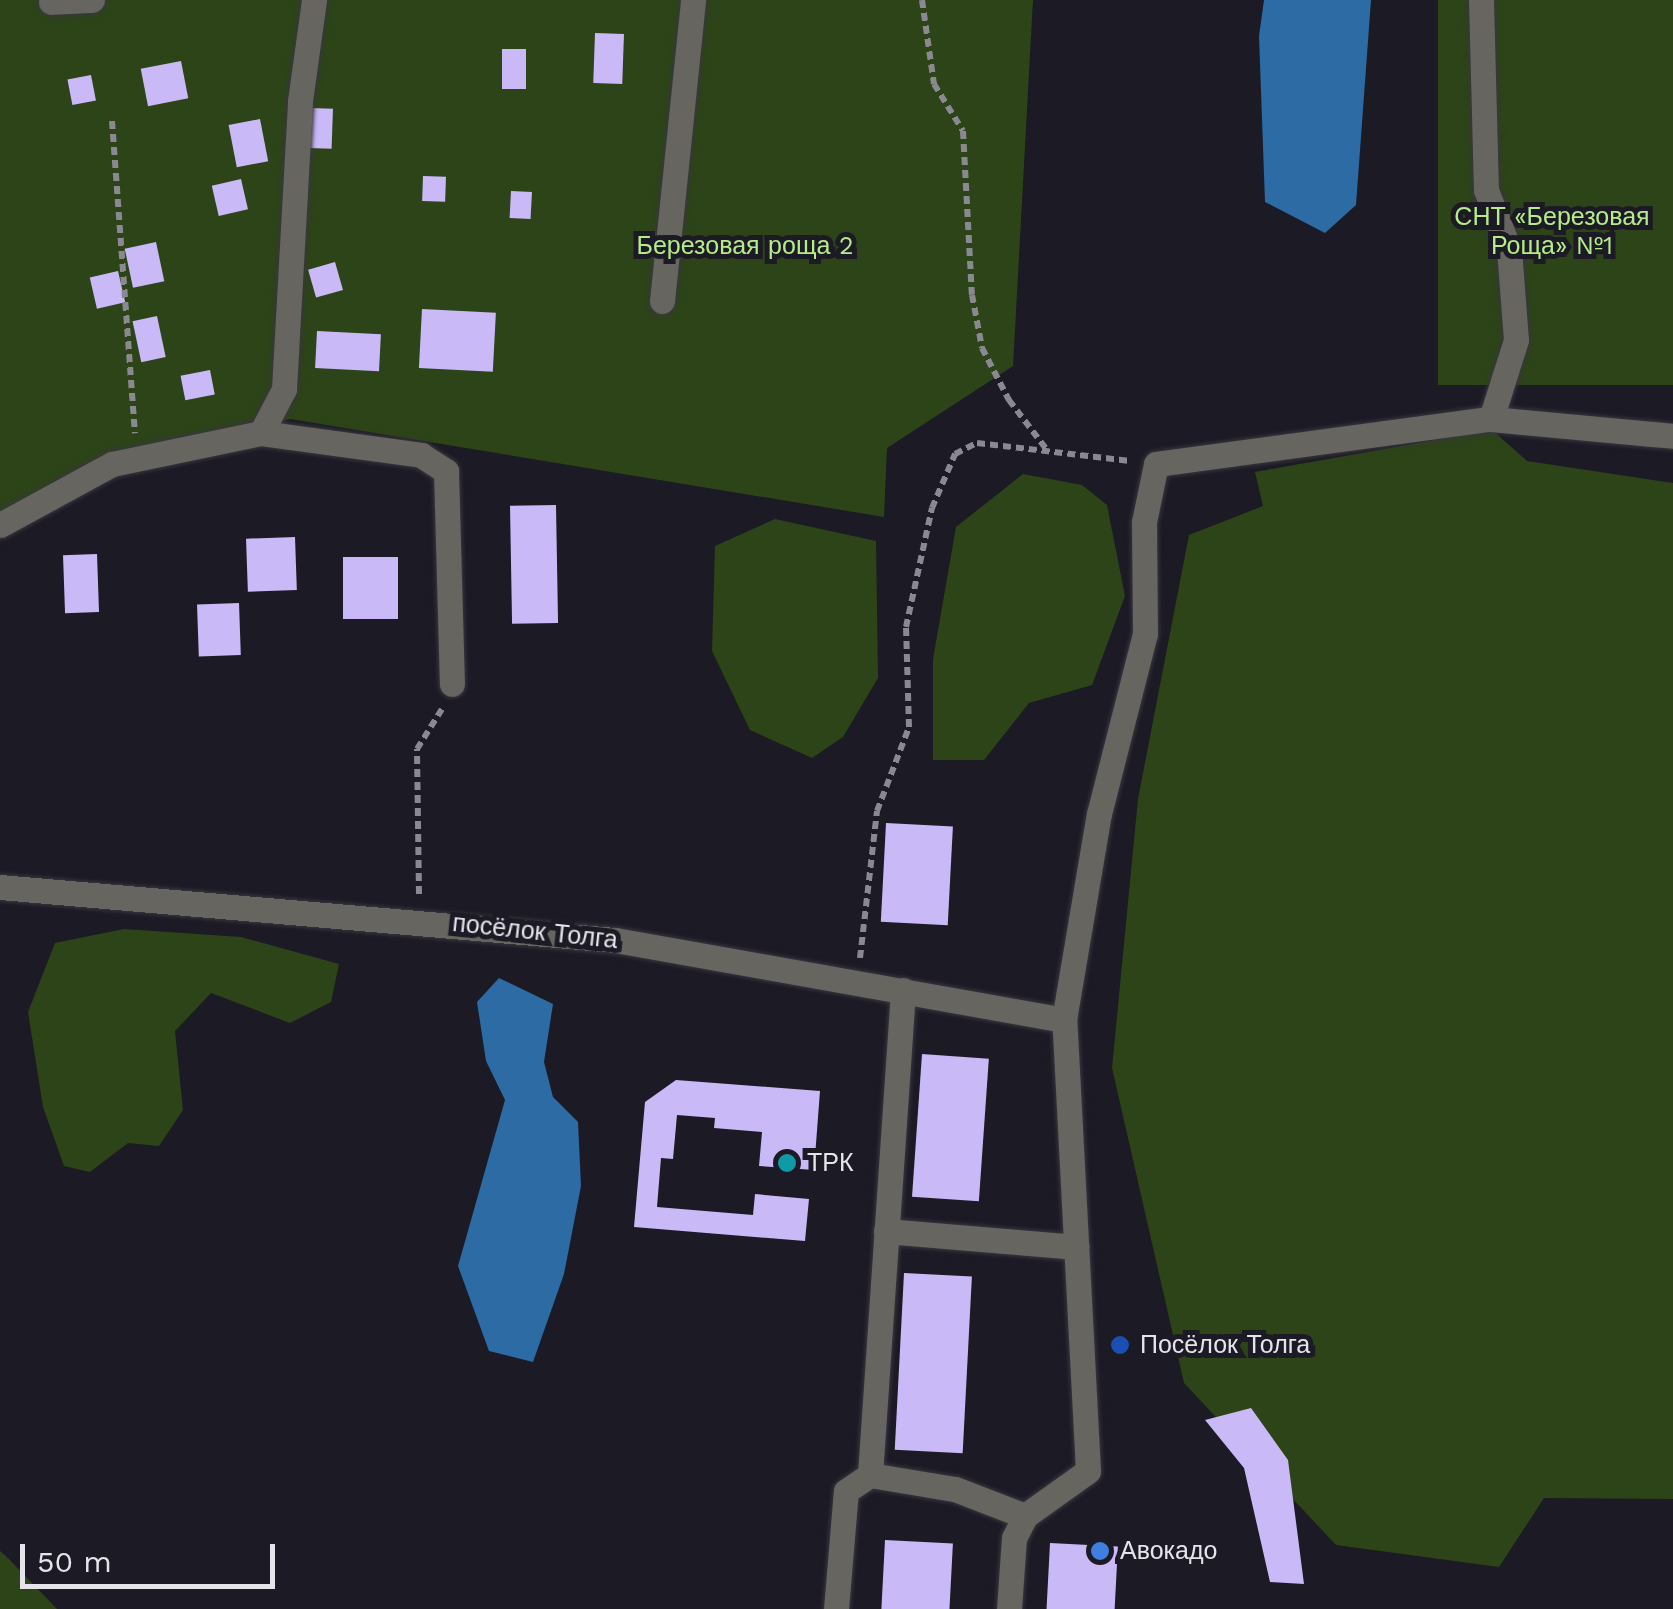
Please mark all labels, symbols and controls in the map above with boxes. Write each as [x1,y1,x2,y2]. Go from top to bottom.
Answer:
park label: СНТ «Березовая Роща» №1 [1454,203,1650,262]
park label: Березовая роща 2 [636,231,854,261]
street label: посёлок Толга [451,908,619,956]
place label: ТРК [807,1148,854,1178]
marker: ТРК [776,1152,798,1174]
place label: Посёлок Толга [1140,1330,1310,1360]
marker: Посёлок Толга [1109,1334,1131,1356]
scale bar [25,1524,280,1586]
place label: Авокадо [1120,1536,1217,1566]
marker: Авокадо [1089,1540,1111,1562]
text: 50 m [37,1544,112,1579]

